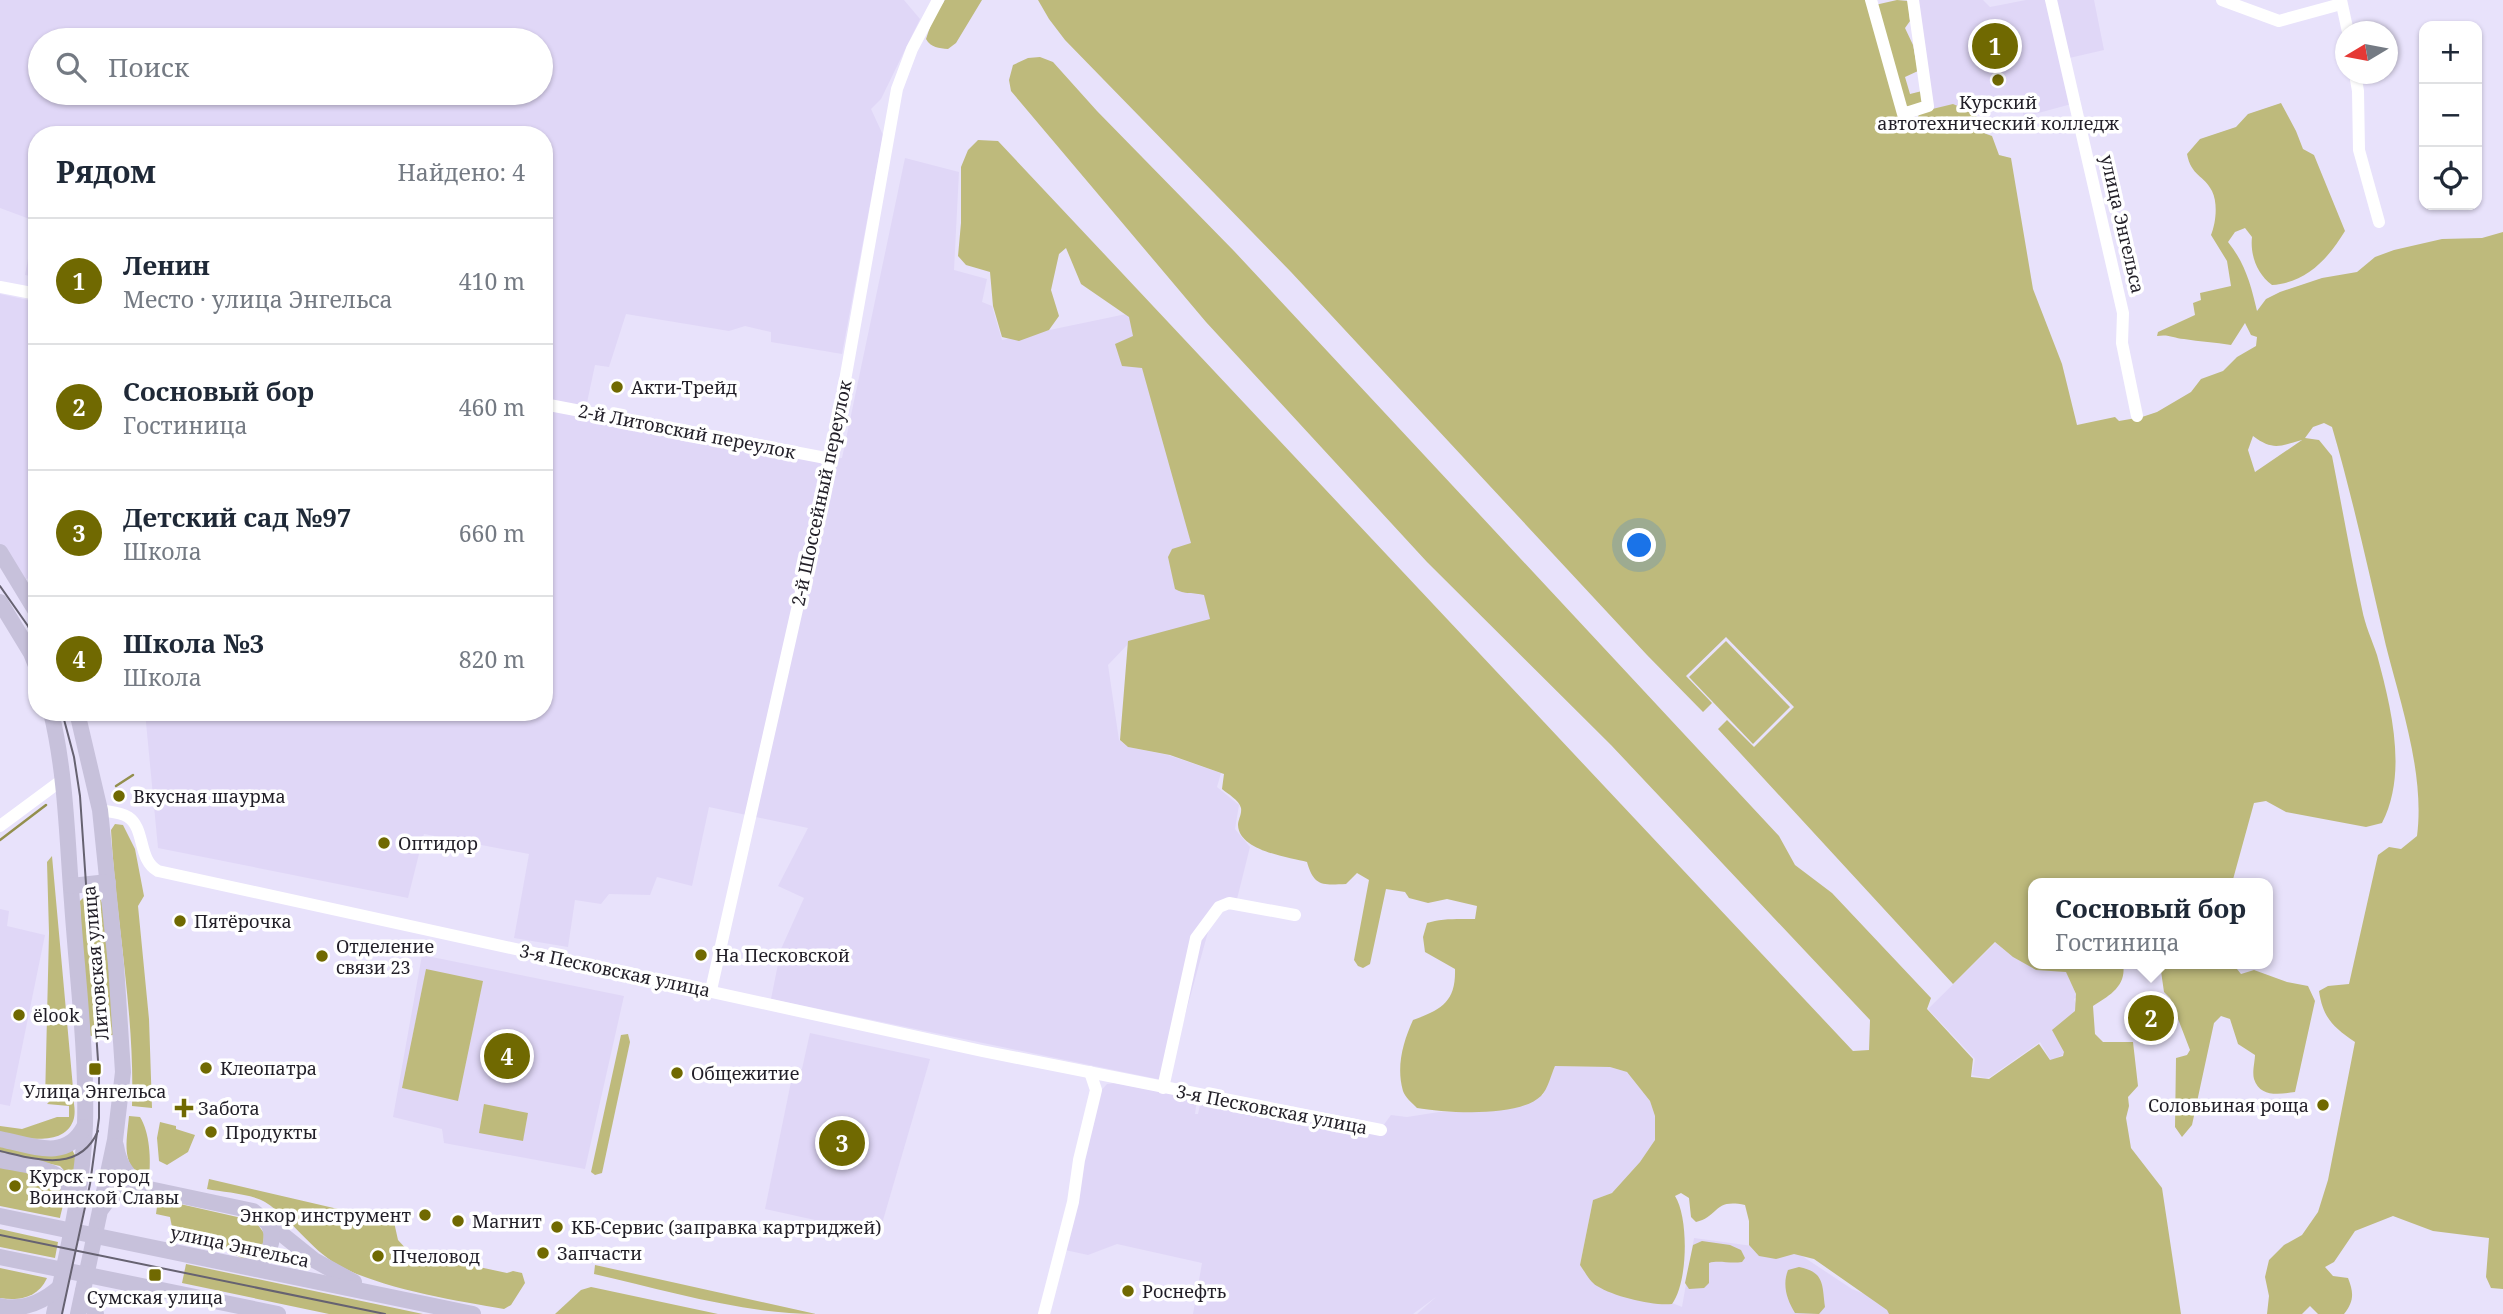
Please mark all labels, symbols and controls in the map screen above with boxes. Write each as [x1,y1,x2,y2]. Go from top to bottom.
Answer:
pin: 1 [1972,20,2018,72]
north arrow [2335,21,2398,84]
map controls [2419,21,2482,210]
button: + [2419,21,2482,84]
search box [28,28,553,105]
icon: search [52,48,90,86]
text: Поиск [108,49,189,85]
marker: Курский автотехнический колледж [1990,72,2006,88]
button: − [2419,84,2482,147]
place label: Курский автотехнический колледж [1877,90,2119,135]
button: locate [2419,147,2482,210]
text: Рядом [56,151,156,192]
street label: улица Энгельса [2095,152,2151,296]
text: Найдено: 4 [397,156,525,188]
text: Ленин [123,247,210,283]
text: 1 [73,265,86,297]
text: 410 m [459,265,525,297]
text: Место · улица Энгельса [123,283,393,315]
text: Сосновый бор [123,373,314,409]
place label: Акти-Трейд [631,375,737,399]
street label: 2-й Шоссейный переулок [785,378,857,608]
marker: Акти-Трейд [609,379,625,395]
text: 2 [73,391,86,423]
text: 460 m [459,391,525,423]
street label: 2-й Литовский переулок [576,398,798,464]
text: Гостиница [123,409,248,441]
text: Детский сад №97 [123,499,352,535]
text: 3 [73,517,86,549]
text: 660 m [459,517,525,549]
your location [1622,528,1656,562]
text: Школа [123,535,202,567]
text: Школа №3 [123,625,264,661]
text: 4 [73,643,86,675]
text: 820 m [459,643,525,675]
text: Школа [123,661,202,693]
place label: Вкусная шаурма [133,784,286,808]
marker: Вкусная шаурма [111,788,127,804]
place label: Оптидор [398,831,478,855]
marker: Оптидор [376,835,392,851]
popup [2028,878,2273,969]
street label: Литовская улица [76,884,114,1042]
text: Сосновый бор [2055,890,2246,926]
place label: Пятёрочка [194,909,292,933]
marker: Пятёрочка [172,913,188,929]
text: Гостиница [2055,926,2180,958]
place label: Отделение связи 23 [336,934,434,979]
street label: 3-я Песковская улица [517,938,713,1002]
place label: На Песковской [715,943,850,967]
marker: На Песковской [693,947,709,963]
marker: Отделение связи 23 [314,948,330,964]
pin: 2 [2128,992,2174,1044]
place label: ёlook [33,1003,80,1027]
marker: ёlook [11,1007,27,1023]
pin: 4 [484,1030,530,1082]
place label: Клеопатра [220,1056,317,1080]
marker: Клеопатра [198,1060,214,1076]
marker: Улица Энгельса [87,1061,103,1077]
place label: Общежитие [691,1061,799,1085]
marker: Общежитие [669,1065,685,1081]
place label: Улица Энгельса [23,1079,167,1103]
street label: 3-я Песковская улица [1174,1079,1370,1139]
place label: Соловьиная роща [2148,1093,2309,1117]
place label: Забота [198,1096,260,1120]
marker: Соловьиная роща [2315,1097,2331,1113]
marker: Забота [176,1100,192,1116]
pin: 3 [819,1117,865,1169]
place label: Продукты [225,1120,318,1144]
marker: Продукты [203,1124,219,1140]
place label: Курск - город Воинской Славы [29,1164,179,1209]
marker: Курск - город Воинской Славы [7,1178,23,1194]
place label: Энкор инструмент [240,1203,411,1227]
marker: Энкор инструмент [417,1207,433,1223]
place label: Магнит [472,1209,542,1233]
marker: Магнит [450,1213,466,1229]
place label: КБ-Сервис (заправка картриджей) [571,1215,882,1239]
marker: КБ-Сервис (заправка картриджей) [549,1219,565,1235]
street label: улица Энгельса [168,1220,312,1272]
place label: Запчасти [557,1241,642,1265]
place label: Пчеловод [392,1244,480,1268]
marker: Запчасти [535,1245,551,1261]
marker: Пчеловод [370,1248,386,1264]
marker: Сумская улица [147,1267,163,1283]
place label: Роснефть [1142,1279,1227,1303]
marker: Роснефть [1120,1283,1136,1299]
place label: Сумская улица [87,1285,223,1309]

